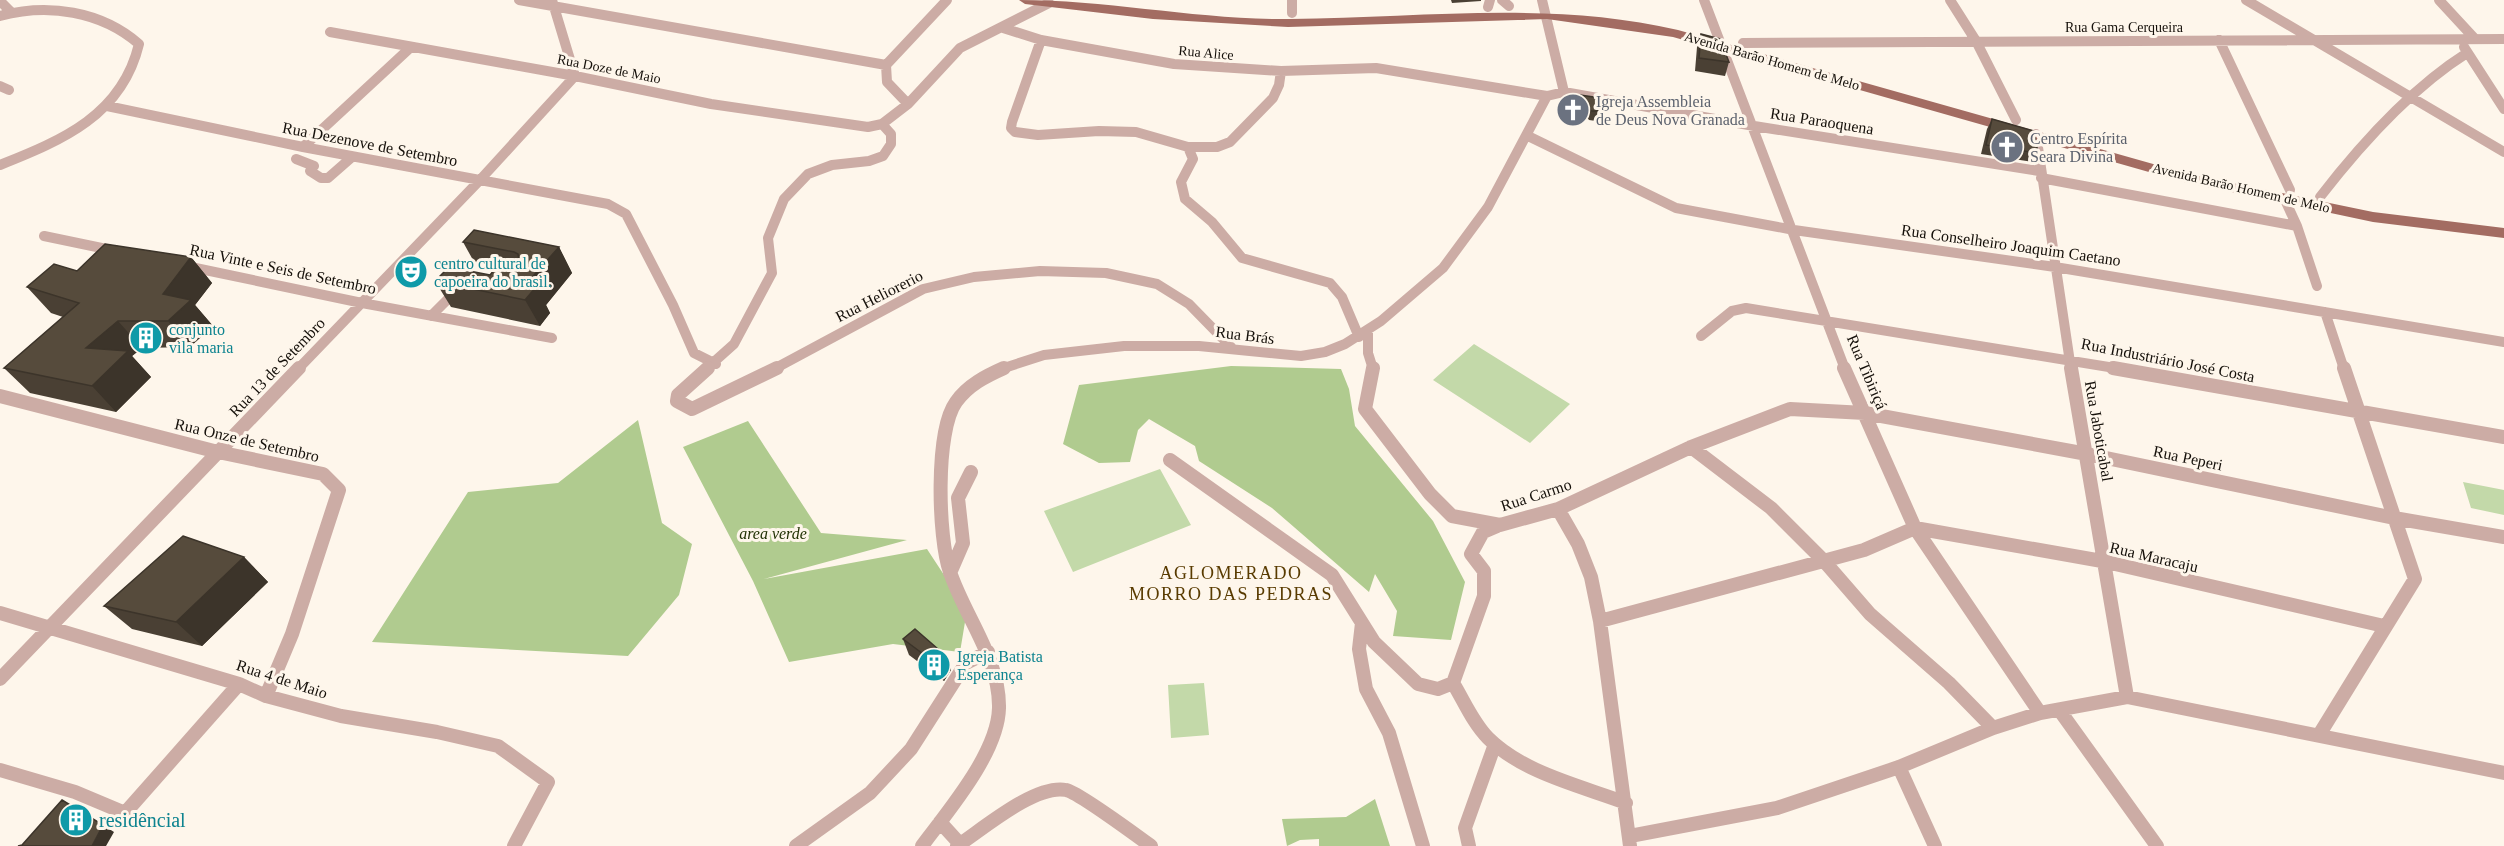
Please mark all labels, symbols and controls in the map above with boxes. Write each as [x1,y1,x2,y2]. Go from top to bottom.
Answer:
street label: Rua Gama Cerqueira [2065,20,2184,35]
street label: Avenida Barão Homem de Melo [1683,29,1861,93]
street label: Rua Alice [1178,43,1234,63]
street label: Rua Doze de Maio [556,52,662,86]
church icon: Igreja Assembleia de Deus Nova Granada [1555,92,1591,128]
place label: Igreja Assembleia de Deus Nova Granada [1596,93,1745,128]
street label: Rua Paraoquena [1769,104,1875,139]
street label: Rua Dezenove de Setembro [281,119,459,169]
church icon: Centro Espírita Seara Divina [1989,129,2025,165]
place label: Centro Espírita Seara Divina [2030,130,2127,165]
street label: Avenida Barão Homem de Melo [2151,160,2331,216]
street label: Rua Conselheiro Joaquim Caetano [1900,221,2122,270]
street label: Rua Vinte e Seis de Setembro [188,241,378,297]
theatre icon: centro cultural de capoeira do brasil. [393,254,429,290]
place label: centro cultural de capoeira do brasil. [434,255,552,291]
street label: Rua Heliorerio [833,267,925,325]
street label: Rua 13 de Setembro [226,314,328,420]
building icon: conjunto vila maria [128,320,164,356]
place label: conjunto vila maria [169,321,233,356]
street label: Rua Brás [1215,323,1275,347]
street label: Rua Tibiriçá [1843,332,1890,412]
street label: Rua Industriário José Costa [2080,335,2256,385]
street label: Rua Jaboticabal [2082,379,2116,483]
street label: Rua Onze de Setembro [173,415,321,465]
street label: Rua Peperi [2151,442,2225,475]
street label: Rua Carmo [1499,476,1573,514]
park label: area verde [739,525,807,542]
street label: Rua Maracaju [2108,539,2200,576]
district label: AGLOMERADO MORRO DAS PEDRAS [1129,563,1333,604]
building icon: Igreja Batista Esperança [916,647,952,683]
place label: Igreja Batista Esperança [957,648,1043,684]
street label: Rua 4 de Maio [234,656,330,702]
building icon: residêncial [58,802,94,838]
place label: residêncial [99,809,186,831]

